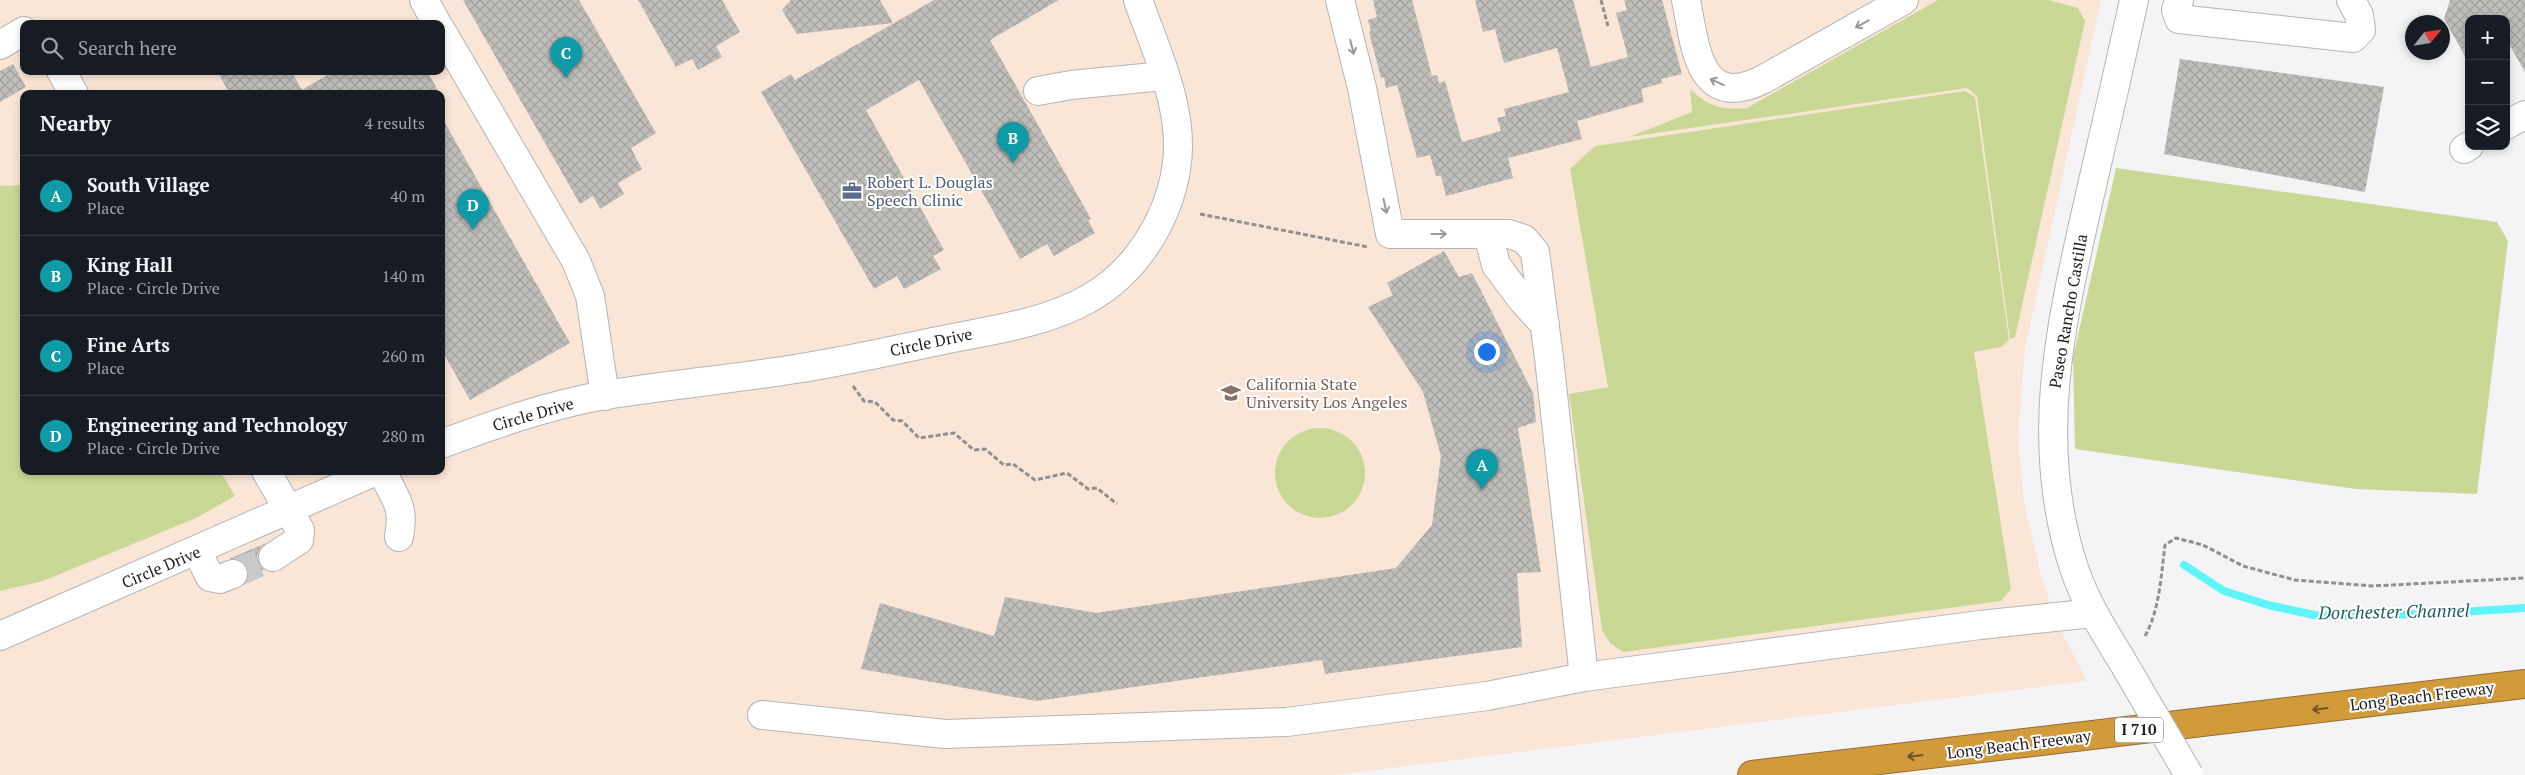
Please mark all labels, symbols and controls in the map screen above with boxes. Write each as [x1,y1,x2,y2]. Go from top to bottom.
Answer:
north arrow [2405,15,2450,60]
map controls [2465,15,2510,150]
button: + [2465,15,2510,60]
one-way arrow [1854,19,1869,29]
search box [20,20,445,75]
icon: search [38,34,66,62]
text: Search here [78,35,177,60]
pin: C [550,37,582,78]
one-way arrow [1348,39,1357,55]
button: − [2465,60,2510,105]
one-way arrow [1710,77,1725,87]
button: layers [2465,105,2510,150]
text: Nearby [40,109,111,137]
text: 4 results [365,112,425,134]
pin: B [997,122,1029,163]
place label: Robert L. Douglas Speech Clinic [867,171,993,211]
text: South Village [87,172,210,197]
office icon: Robert L. Douglas Speech Clinic [841,180,863,202]
text: A [50,185,62,207]
text: 40 m [390,185,425,207]
pin: D [457,189,489,230]
text: Place [87,197,125,219]
one-way arrow [1380,198,1390,214]
one-way arrow [1430,229,1447,239]
street label: Paseo Rancho Castilla [2044,232,2092,390]
text: King Hall [87,252,173,277]
text: B [51,265,61,287]
text: 140 m [382,265,425,287]
text: Place · Circle Drive [87,277,220,299]
street label: Circle Drive [888,323,974,361]
text: Fine Arts [87,332,170,357]
your location [1474,339,1500,365]
text: C [51,345,61,367]
text: 260 m [382,345,425,367]
text: Place [87,357,125,379]
place label: California State University Los Angeles [1246,373,1408,413]
school or university icon: California State University Los Angeles [1220,382,1242,404]
street label: Circle Drive [490,392,576,436]
text: Engineering and Technology [87,412,347,437]
text: D [50,425,62,447]
text: 280 m [382,425,425,447]
text: Place · Circle Drive [87,437,220,459]
pin: A [1466,449,1498,490]
street label: Circle Drive [118,541,204,593]
water label: Dorchester Channel [2317,598,2470,624]
street label: Long Beach Freeway [2349,676,2496,716]
one-way arrow [2313,704,2329,714]
road number: I 710 [2115,718,2163,742]
street label: Long Beach Freeway [1946,724,2093,764]
one-way arrow [1908,751,1924,761]

